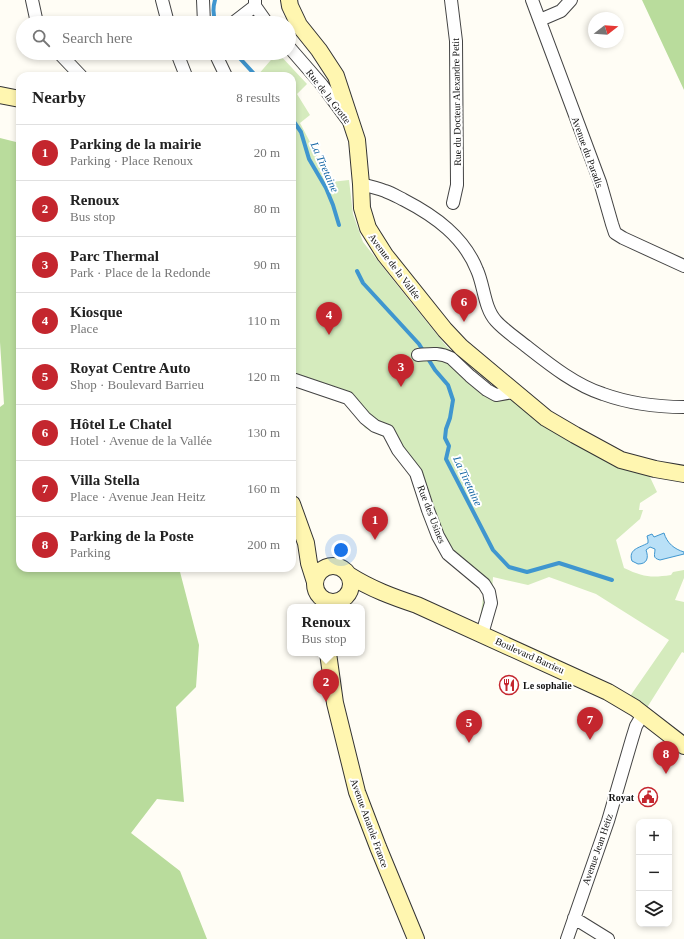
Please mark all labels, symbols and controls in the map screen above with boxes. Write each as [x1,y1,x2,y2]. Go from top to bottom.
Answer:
north arrow [588,12,624,48]
search box [16,16,296,60]
icon: search [30,27,52,49]
text: Search here [62,30,132,46]
street label: Rue du Docteur Alexandre Petit [450,38,463,166]
street label: Rue de la Grotte [304,67,354,126]
text: Nearby [32,88,86,107]
text: 8 results [236,90,280,105]
street label: Avenue du Paradis [570,115,606,189]
text: Parking de la mairie [70,136,201,152]
water label: La Tiretaine [308,139,341,194]
text: 1 [42,145,48,160]
text: 20 m [254,145,280,160]
text: Parking · Place Renoux [70,153,193,168]
text: Renoux [70,192,119,208]
text: 2 [42,201,48,216]
text: 80 m [254,201,280,216]
text: Bus stop [70,209,115,224]
street label: Avenue de la Vallée [366,231,423,302]
text: Parc Thermal [70,248,159,264]
text: 3 [42,257,48,272]
text: 90 m [254,257,280,272]
text: Park · Place de la Redonde [70,265,210,280]
pin: 6 [451,289,477,322]
pin: 4 [316,302,342,335]
text: Kiosque [70,304,123,320]
text: 4 [42,313,48,328]
text: 110 m [248,313,280,328]
text: Place [70,321,98,336]
pin: 3 [388,354,414,387]
text: Royat Centre Auto [70,360,191,376]
text: 5 [42,369,48,384]
text: 120 m [247,369,280,384]
text: Shop · Boulevard Barrieu [70,377,204,392]
text: Hôtel Le Chatel [70,416,172,432]
text: 6 [42,425,48,440]
text: 130 m [247,425,280,440]
text: Hotel · Avenue de la Vallée [70,433,212,448]
water label: La Tiretaine [451,453,485,508]
text: Villa Stella [70,472,140,488]
text: 7 [42,481,48,496]
text: 160 m [247,481,280,496]
street label: Rue des Usines [415,483,448,545]
text: Place · Avenue Jean Heitz [70,489,205,504]
pin: 1 [362,507,388,540]
text: Parking de la Poste [70,528,194,544]
text: 8 [42,537,48,552]
text: 200 m [247,537,280,552]
your location [331,540,351,560]
text: Parking [70,545,110,560]
popup [287,604,365,656]
text: Renoux [301,614,351,630]
text: Bus stop [301,631,347,646]
street label: Boulevard Barrieu [494,635,566,676]
pin: 2 [313,669,339,702]
restaurant icon: Le sophalie [498,674,520,696]
place label: Le sophalie [523,680,572,691]
pin: 7 [577,707,603,740]
pin: 5 [456,710,482,743]
pin: 8 [653,741,679,774]
street label: Avenue Anatole France [348,777,391,870]
public building icon: Royat [637,786,659,808]
place label: Royat [608,792,635,803]
street label: Avenue Jean Heitz [580,811,615,886]
map controls [636,819,672,927]
button: + [636,819,672,855]
button: − [636,855,672,891]
button: layers [636,891,672,927]

